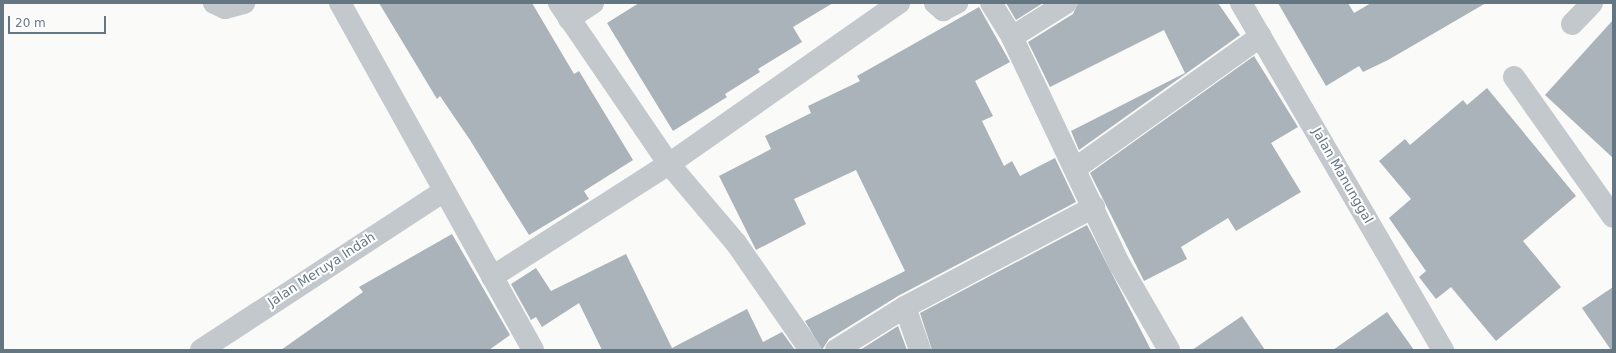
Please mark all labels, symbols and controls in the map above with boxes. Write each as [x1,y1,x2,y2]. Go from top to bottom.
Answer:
scale bar [10,8,108,34]
text: 20 m [15,16,46,30]
street label: Jalan Manunggal [1308,125,1376,227]
street label: Jalan Meruya Indah [265,229,379,311]

